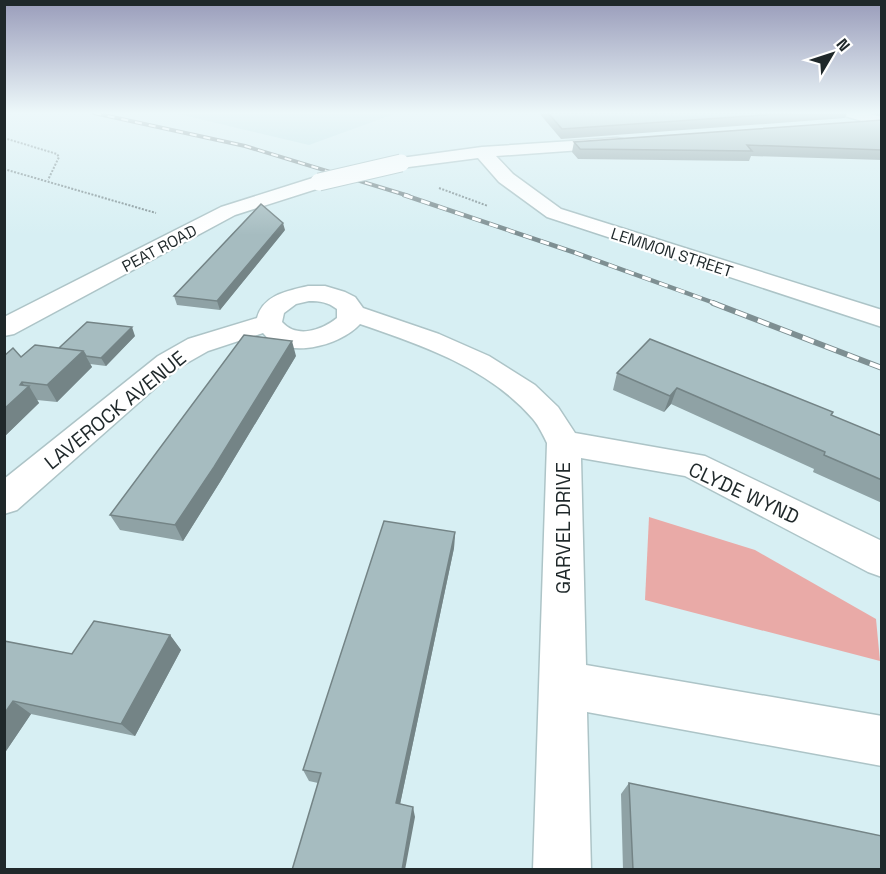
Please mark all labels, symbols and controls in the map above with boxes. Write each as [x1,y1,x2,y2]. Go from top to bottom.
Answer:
north arrow [802,24,862,84]
text: N [832,34,855,56]
street label: PEAT ROAD [118,220,200,277]
street label: LEMMON STREET [608,223,736,282]
street label: LAVEROCK AVENUE [39,345,191,475]
street label: CLYDE WYND [684,456,804,530]
street label: GARVEL DRIVE [550,462,576,594]

